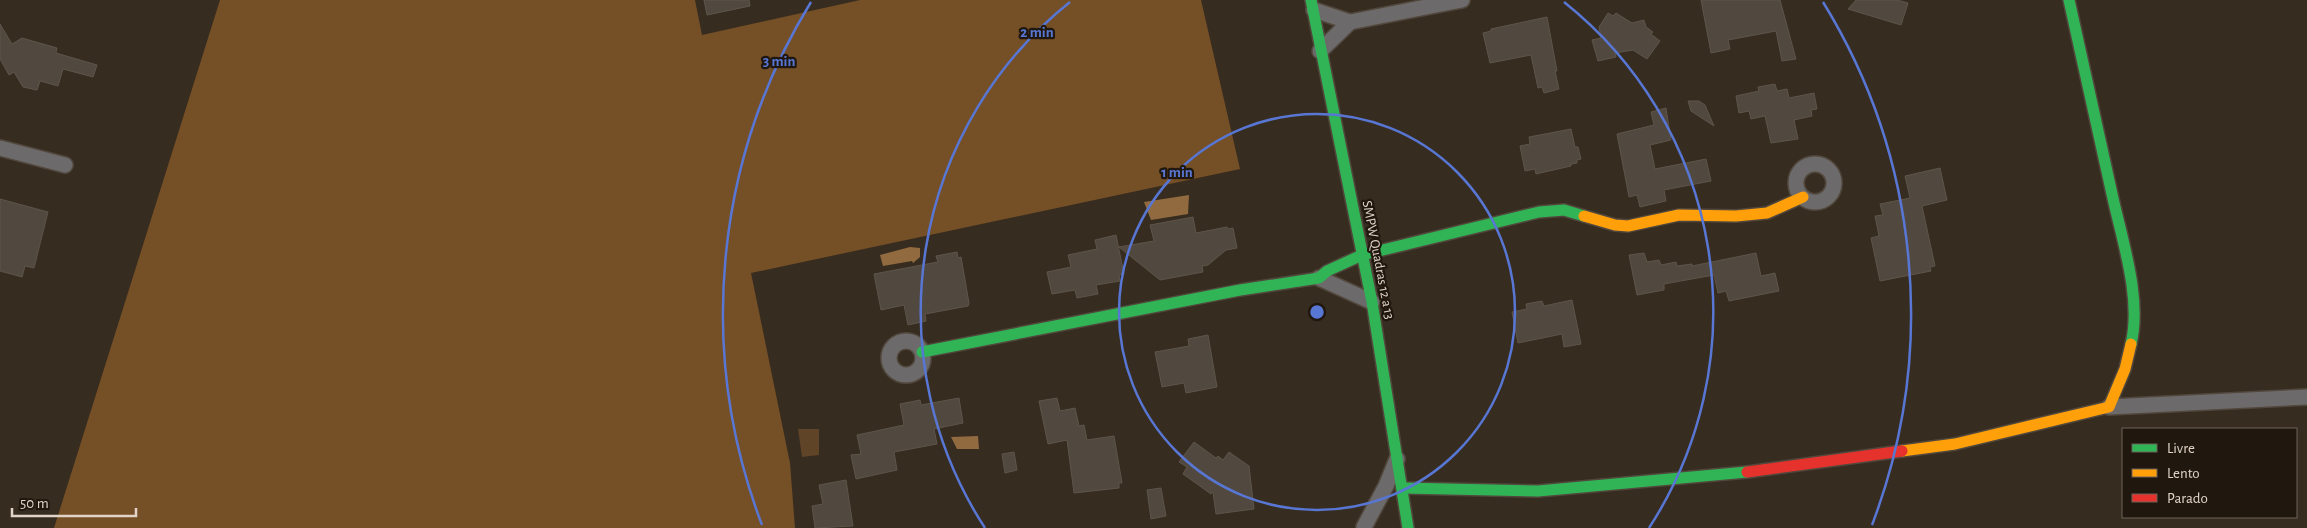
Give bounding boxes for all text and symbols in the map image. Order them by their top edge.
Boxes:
text: 2 min [1020,25,1054,40]
text: 3 min [763,54,795,69]
text: 1 min [1161,165,1193,180]
street label: SMPW Quadras 12 a 13 [1360,200,1396,321]
centre of rings [1308,303,1326,321]
legend [2122,428,2297,518]
text: Livre [2167,441,2195,456]
text: Lento [2167,466,2200,481]
scale bar [12,486,136,518]
text: Parado [2167,491,2208,506]
text: 50 m [20,496,49,511]

